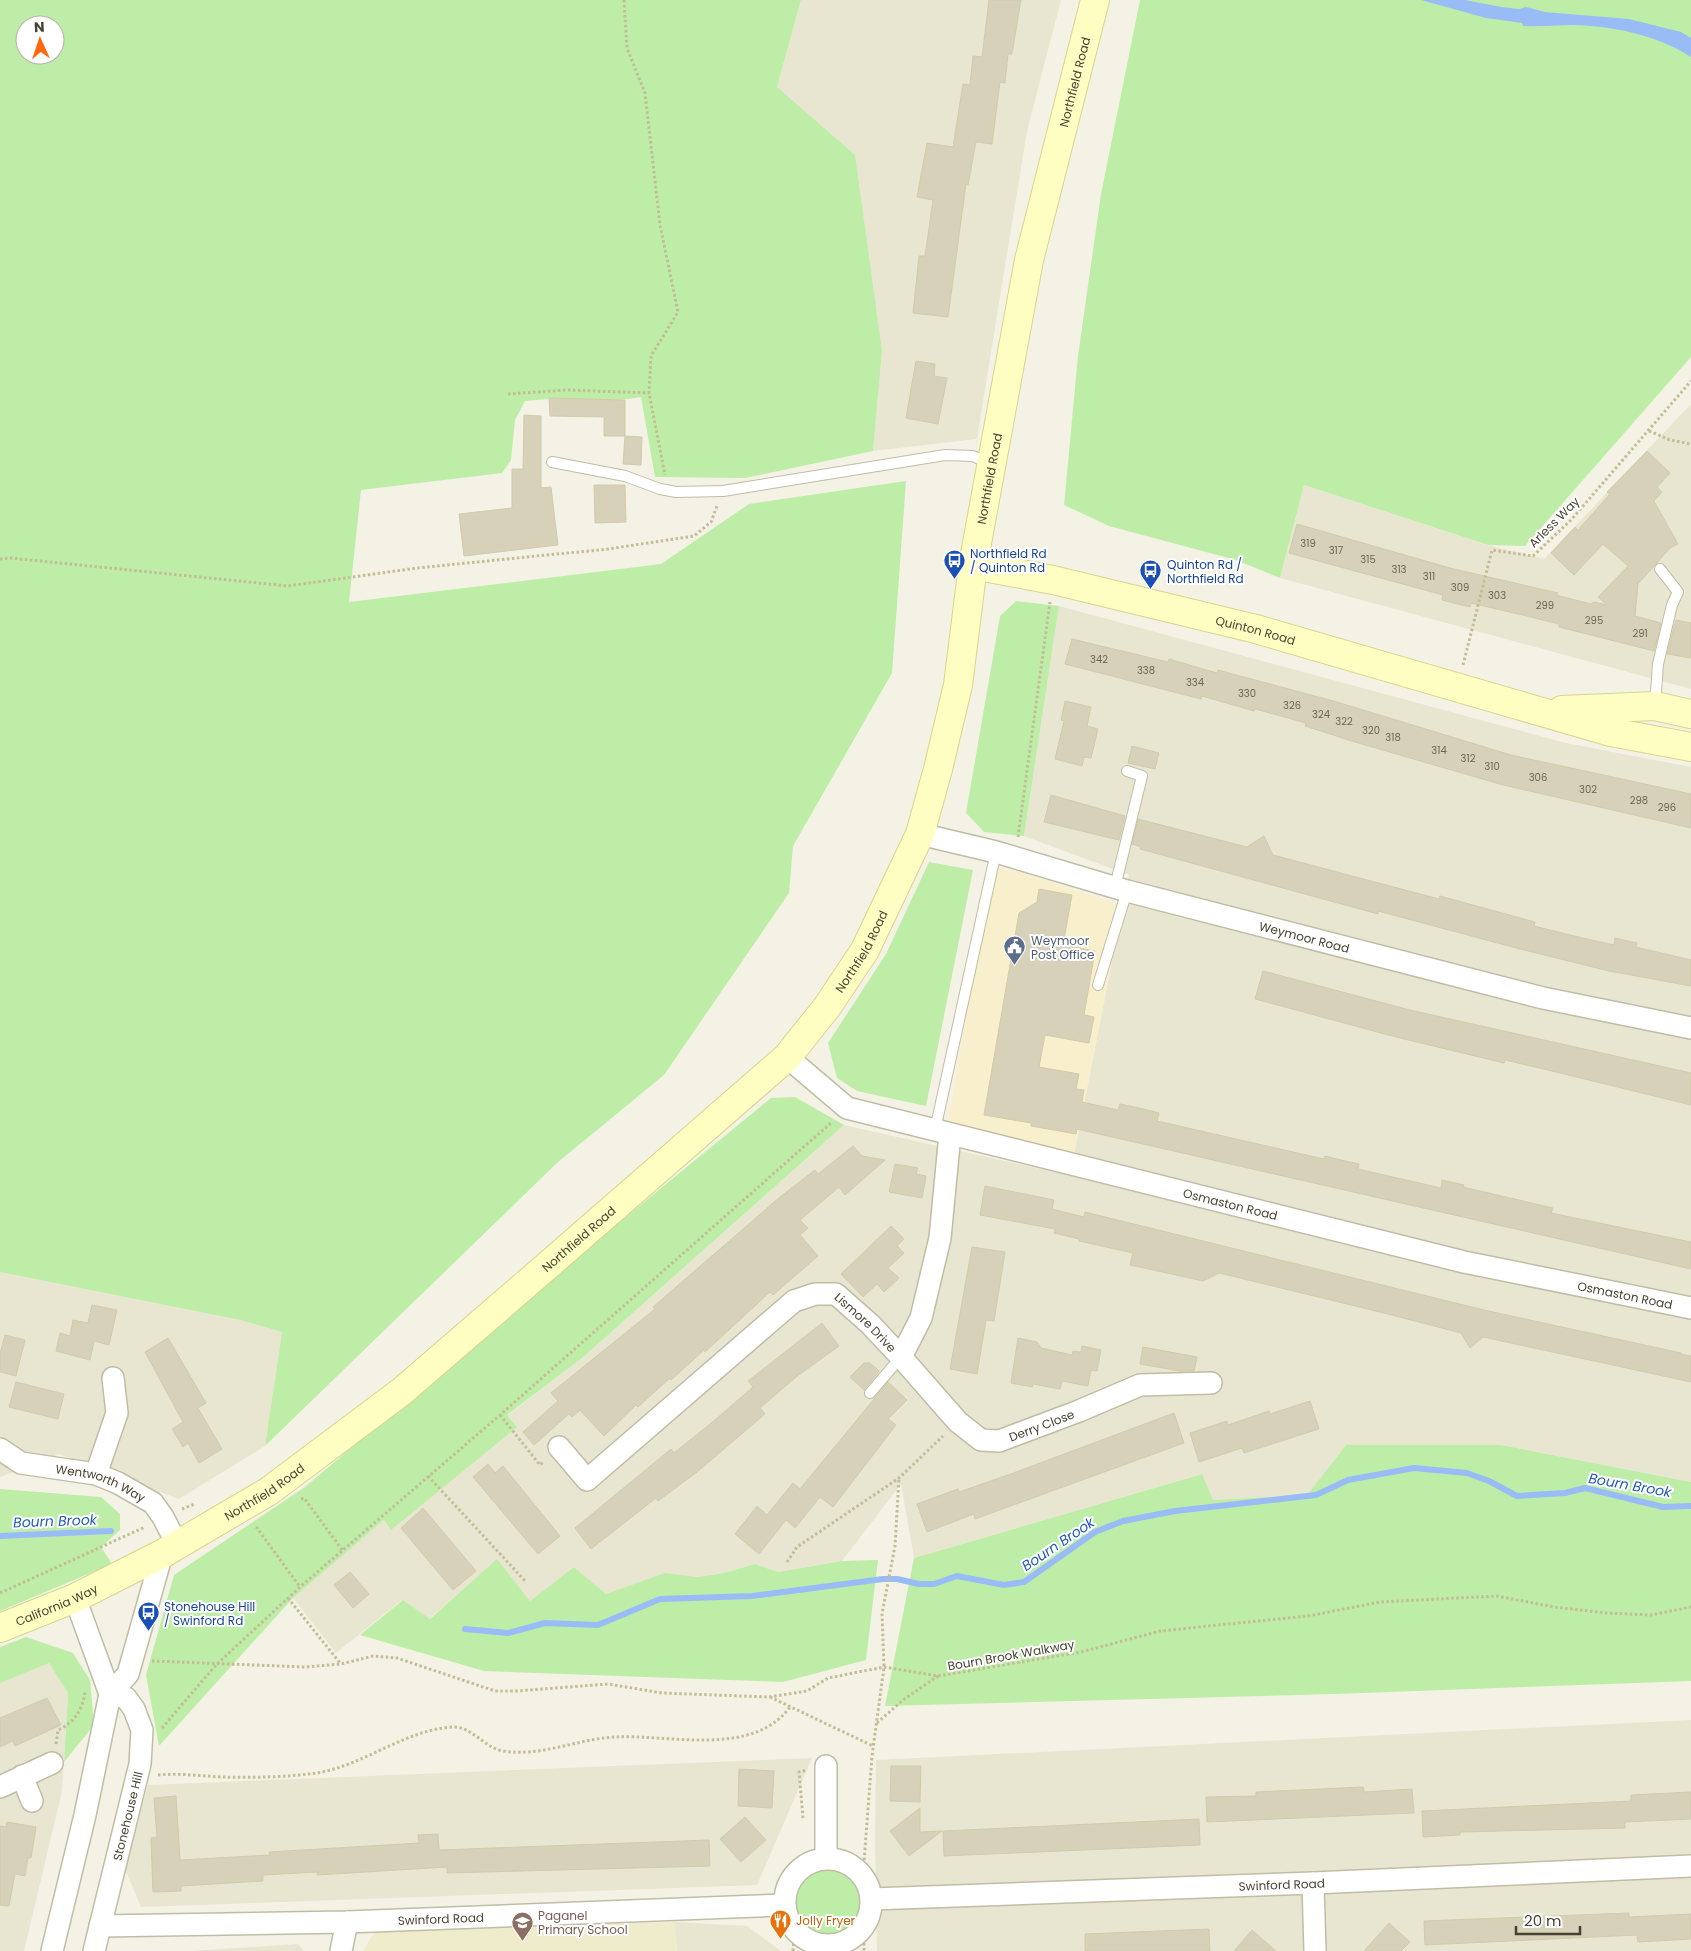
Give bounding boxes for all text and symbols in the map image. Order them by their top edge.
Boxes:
north arrow [15,15,65,65]
text: N [34,17,45,37]
street label: Northfield Road [1055,35,1094,129]
street label: Northfield Road [972,432,1006,526]
street label: Arless Way [1525,493,1583,551]
house number: 319 [1300,536,1316,551]
house number: 317 [1329,543,1344,558]
place label: Northfield Rd / Quinton Rd [970,545,1047,576]
bus stop icon: Northfield Rd / Quinton Rd [942,548,966,579]
house number: 315 [1360,552,1376,567]
place label: Quinton Rd / Northfield Rd [1167,556,1244,587]
bus stop icon: Quinton Rd / Northfield Rd [1139,559,1163,590]
house number: 313 [1392,562,1407,577]
house number: 311 [1423,569,1435,584]
house number: 309 [1451,580,1469,595]
house number: 303 [1488,588,1506,603]
house number: 299 [1536,598,1554,613]
street label: Quinton Road [1214,611,1298,649]
house number: 295 [1585,613,1603,628]
house number: 291 [1632,626,1648,641]
house number: 342 [1090,652,1108,667]
house number: 338 [1137,663,1155,678]
house number: 334 [1186,675,1204,690]
house number: 330 [1238,686,1256,701]
house number: 326 [1283,698,1301,713]
house number: 324 [1312,707,1330,722]
house number: 322 [1335,714,1353,729]
house number: 320 [1362,723,1380,738]
house number: 318 [1385,730,1401,745]
house number: 314 [1431,743,1447,758]
house number: 312 [1461,751,1476,766]
house number: 310 [1484,759,1500,774]
house number: 306 [1529,770,1547,785]
house number: 302 [1579,782,1597,797]
house number: 298 [1630,793,1648,808]
house number: 296 [1658,800,1676,815]
street label: Northfield Road [831,907,891,996]
street label: Weymoor Road [1257,917,1351,956]
place label: Weymoor Post Office [1031,932,1094,963]
public building icon: Weymoor Post Office [1003,935,1027,966]
street label: Osmaston Road [1182,1184,1279,1224]
street label: Northfield Road [538,1202,619,1275]
street label: Osmaston Road [1576,1277,1674,1313]
street label: Lismore Drive [831,1288,900,1356]
street label: Derry Close [1006,1405,1076,1445]
street label: Northfield Road [221,1459,308,1524]
street label: Wentworth Way [55,1460,149,1506]
water label: Bourn Brook [1587,1468,1674,1502]
water label: Bourn Brook [13,1510,98,1532]
water label: Bourn Brook [1018,1512,1099,1576]
street label: California Way [13,1579,101,1630]
place label: Stonehouse Hill / Swinford Rd [164,1598,255,1629]
bus stop icon: Stonehouse Hill / Swinford Rd [136,1601,160,1632]
street label: Bourn Brook Walkway [946,1635,1076,1675]
street label: Stonehouse Hill [108,1770,146,1862]
street label: Swinford Road [1238,1874,1325,1894]
scale bar [1516,1904,1580,1936]
place label: Paganel Primary School [538,1907,628,1938]
street label: Swinford Road [397,1908,484,1929]
restaurant icon: Jolly Fryer [768,1908,792,1939]
school or university icon: Paganel Primary School [510,1910,534,1941]
text: 20 m [1524,1910,1562,1931]
place label: Jolly Fryer [796,1912,856,1929]

